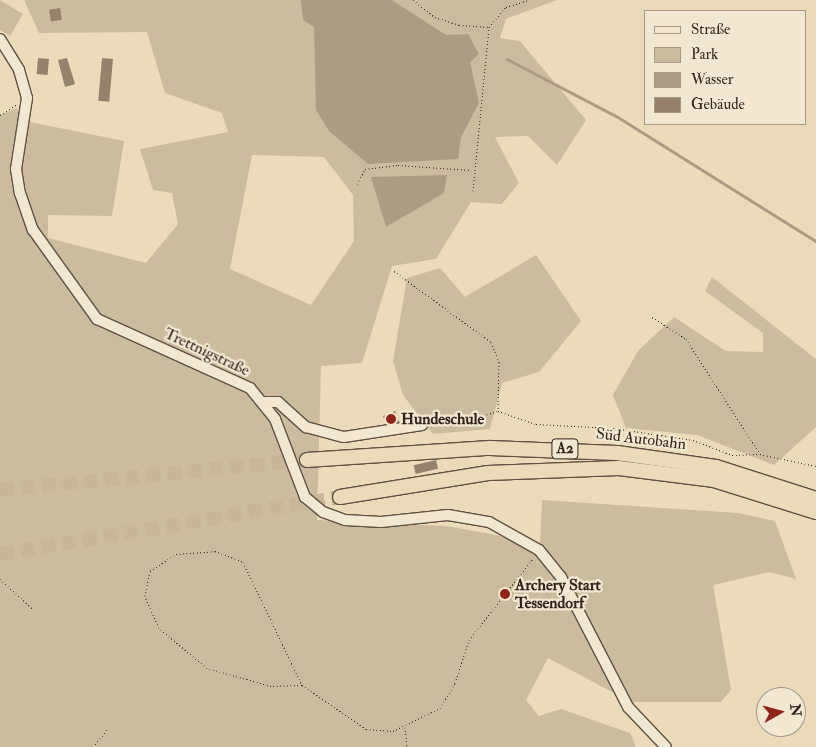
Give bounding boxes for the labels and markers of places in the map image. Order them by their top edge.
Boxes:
place label: Hundeschule [401,409,484,429]
marker: Hundeschule [385,413,397,425]
place label: Archery Start Tessendorf [515,575,601,613]
marker: Archery Start Tessendorf [499,588,511,600]

